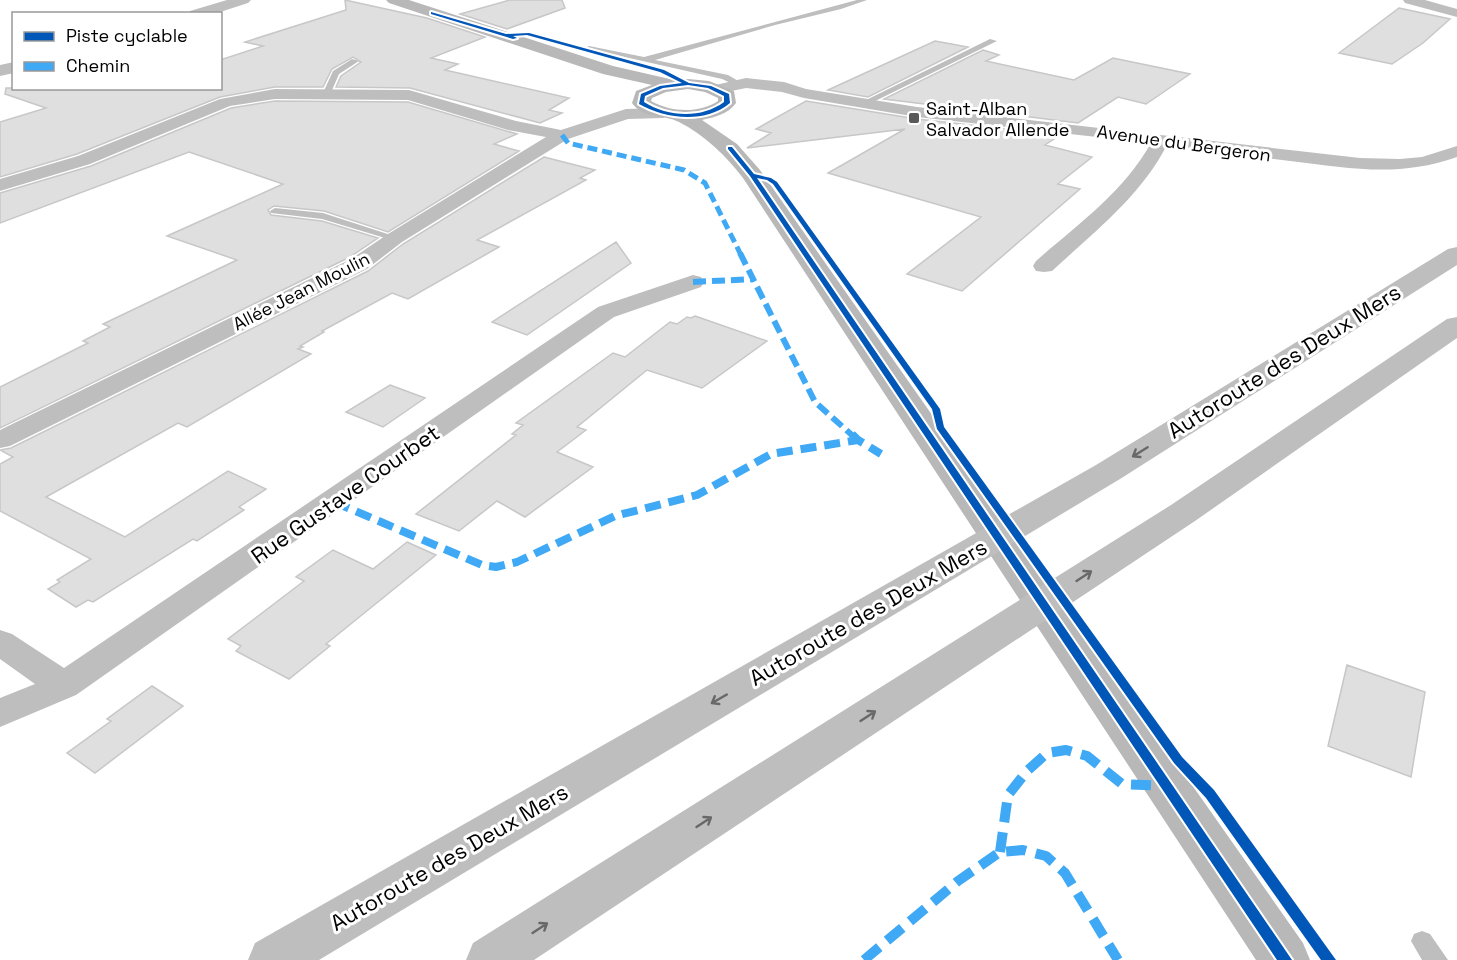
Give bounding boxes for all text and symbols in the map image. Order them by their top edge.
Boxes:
legend [12,12,222,90]
text: Piste cyclable [66,24,188,47]
text: Chemin [66,54,130,77]
place label: Saint-Alban Salvador Allende [926,97,1069,141]
marker: Saint-Alban Salvador Allende [907,111,921,125]
street label: Avenue du Bergeron [1096,119,1272,167]
street label: Allée Jean Moulin [229,247,373,335]
street label: Autoroute des Deux Mers [1162,278,1406,444]
street label: Rue Gustave Courbet [245,418,445,570]
one-way arrow [1132,446,1149,458]
street label: Autoroute des Deux Mers [744,532,992,692]
one-way arrow [1076,570,1092,582]
one-way arrow [711,694,728,706]
one-way arrow [859,710,876,722]
street label: Autoroute des Deux Mers [325,777,573,937]
one-way arrow [695,816,712,828]
one-way arrow [532,922,549,935]

